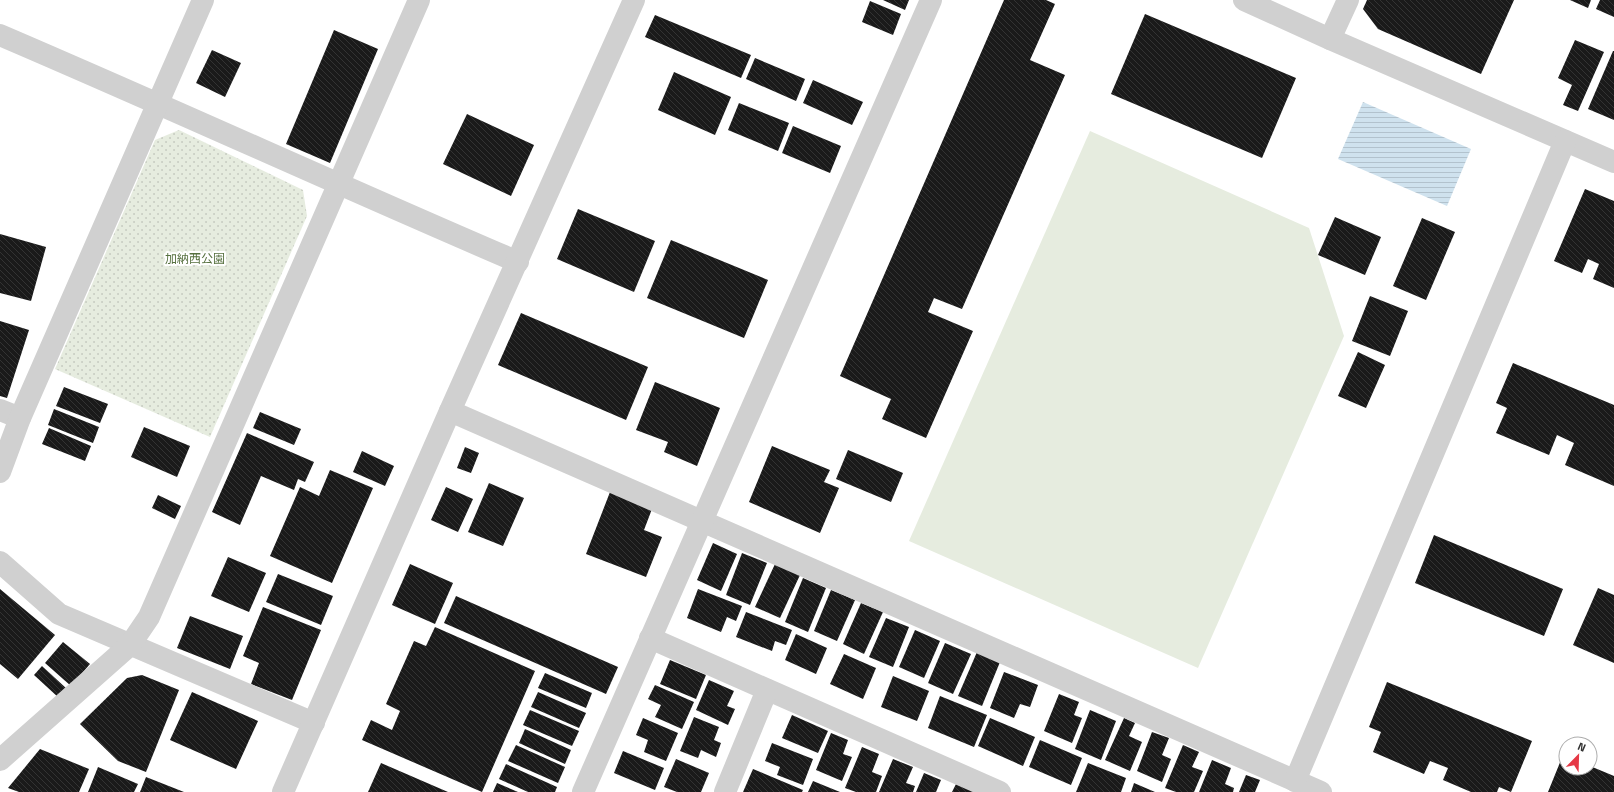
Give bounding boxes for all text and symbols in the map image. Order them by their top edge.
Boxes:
park label: 加納西公園 [165,249,225,268]
north arrow [1558,736,1598,776]
text: N [1575,738,1589,756]

